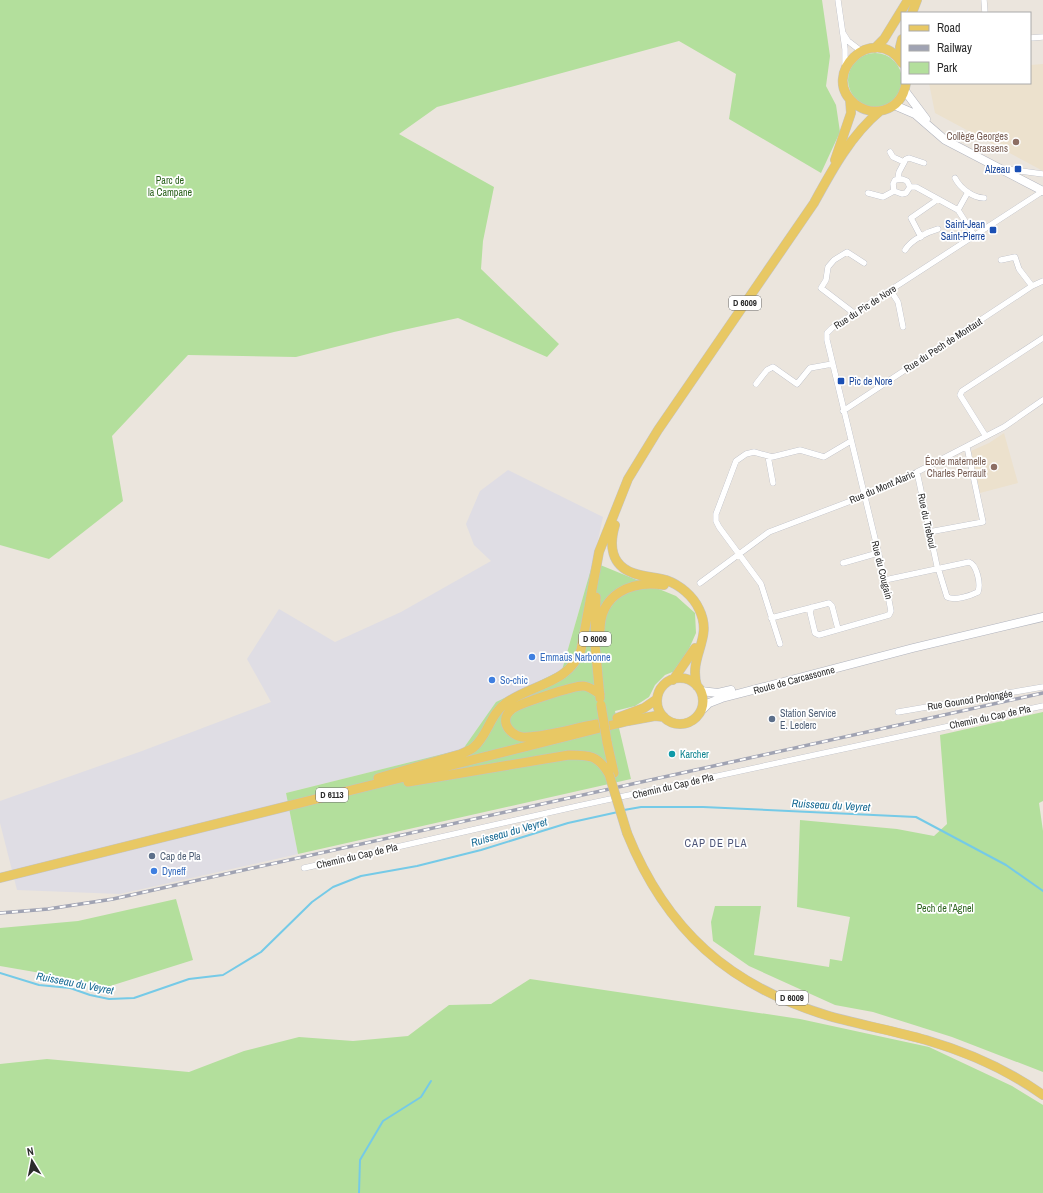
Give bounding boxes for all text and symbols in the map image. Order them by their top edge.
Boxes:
legend [901,12,1031,84]
text: Road [937,20,961,36]
text: Railway [937,40,972,56]
text: Park [937,60,957,76]
place label: Collège Georges Brassens [946,130,1008,155]
marker: Collège Georges Brassens [1011,137,1021,147]
place label: Alzeau [984,163,1010,176]
marker: Alzeau [1013,164,1023,174]
park label: Parc de la Campane [148,174,193,199]
place label: Saint-Jean Saint-Pierre [941,218,985,243]
marker: Saint-Jean Saint-Pierre [988,225,998,235]
street label: Rue du Pic de Nore [831,282,899,332]
road number: D 6009 [729,296,761,310]
street label: Rue du Pech de Montaut [901,314,985,375]
place label: Pic de Nore [849,375,893,388]
marker: Pic de Nore [836,376,846,386]
place label: École maternelle Charles Perrault [925,455,987,480]
marker: École maternelle Charles Perrault [989,462,999,472]
street label: Rue du Mont Alaric [847,467,917,507]
street label: Rue du Treboul [915,492,939,550]
street label: Rue du Cougain [868,539,896,601]
road number: D 6009 [579,632,611,646]
place label: Emmaüs Narbonne [540,651,611,664]
marker: Emmaüs Narbonne [527,652,537,662]
street label: Route de Carcassonne [752,663,837,697]
place label: So-chic [500,674,528,687]
marker: So-chic [487,675,497,685]
street label: Rue Gounod Prolongée [926,687,1014,713]
street label: Chemin du Cap de Pla [948,702,1032,732]
place label: Station Service E. Leclerc [780,707,837,732]
marker: Station Service E. Leclerc [767,714,777,724]
place label: Karcher [680,748,709,761]
marker: Karcher [667,749,677,759]
street label: Chemin du Cap de Pla [631,770,715,802]
road number: D 6113 [316,788,348,802]
water label: Ruisseau du Veyret [791,796,871,814]
water label: Ruisseau du Veyret [469,814,549,850]
district label: CAP DE PLA [685,836,748,850]
street label: Chemin du Cap de Pla [315,840,399,872]
place label: Cap de Pla [160,850,201,863]
marker: Cap de Pla [147,851,157,861]
place label: Dyneff [162,865,186,878]
marker: Dyneff [149,866,159,876]
park label: Pech de l'Agnel [917,902,974,915]
water label: Ruisseau du Veyret [35,969,115,997]
road number: D 6009 [776,991,808,1005]
north arrow [12,1141,52,1181]
text: N [26,1144,35,1159]

